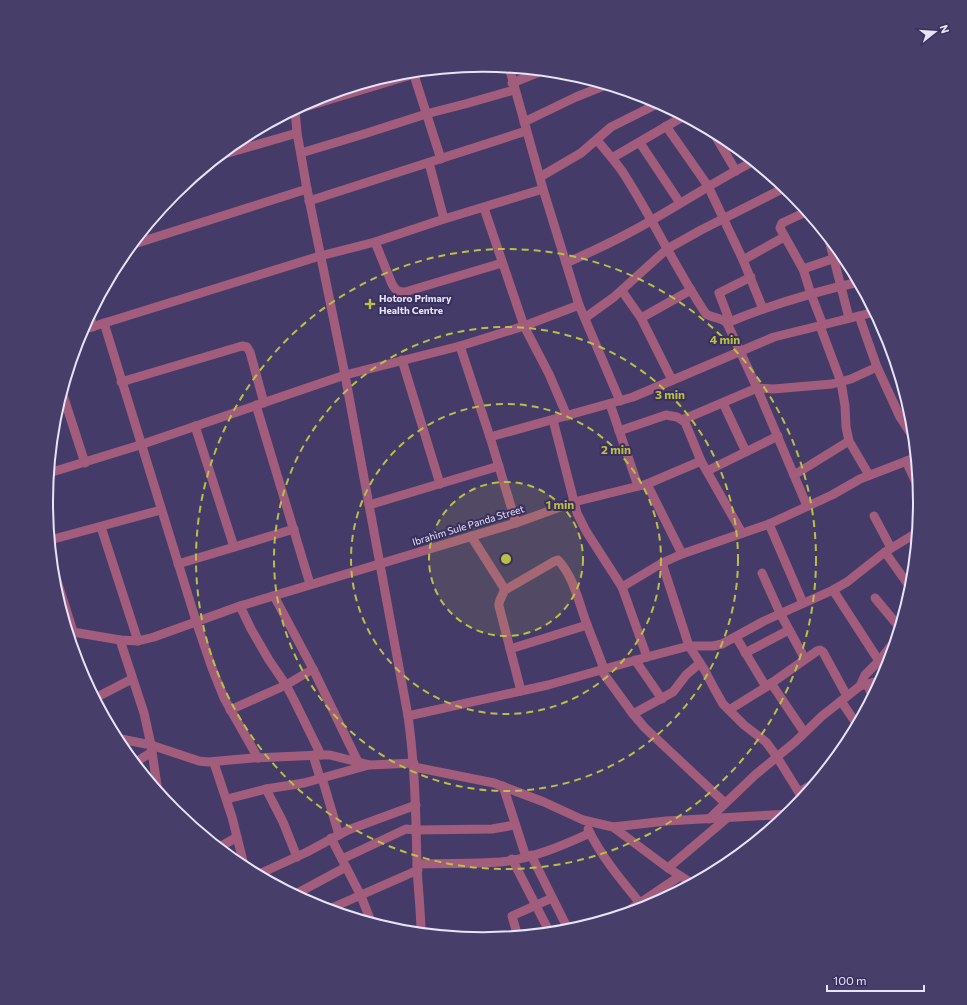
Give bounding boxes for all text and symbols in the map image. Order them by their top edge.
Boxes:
north arrow [915,12,955,52]
text: N [938,23,952,35]
place label: Hotoro Primary Health Centre [379,292,452,316]
marker: Hotoro Primary Health Centre [364,298,376,310]
text: 4 min [710,332,740,346]
text: 3 min [655,387,685,401]
text: 2 min [601,442,631,456]
text: 1 min [546,497,574,511]
street label: Ibrahim Sule Panda Street [411,502,525,548]
centre of rings [499,552,513,566]
scale bar [827,967,924,993]
text: 100 m [833,973,867,987]

